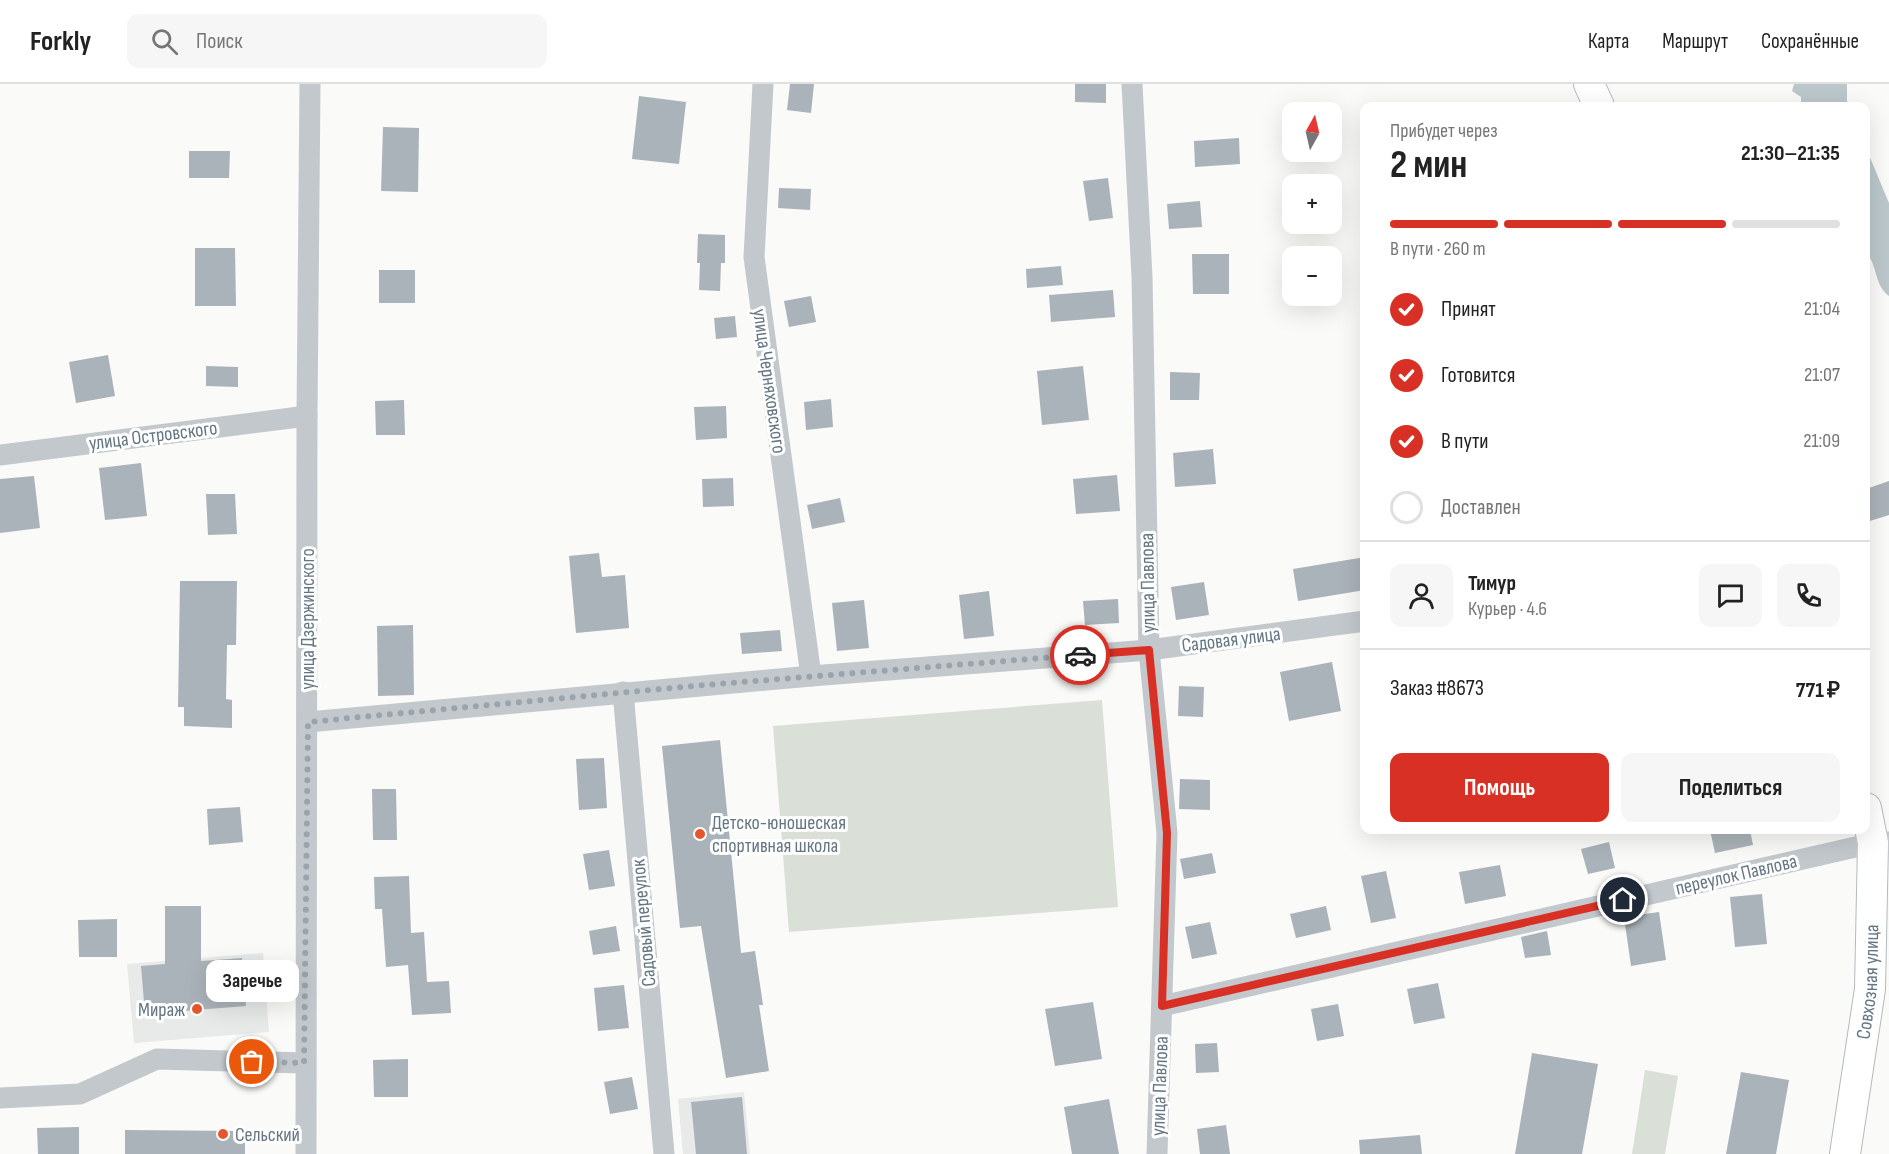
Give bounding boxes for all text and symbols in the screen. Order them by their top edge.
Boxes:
search box [127,14,547,68]
text: Forkly [30,25,91,58]
icon: search [148,25,181,58]
text: Поиск [196,28,243,55]
text: Карта [1588,29,1629,54]
text: Маршрут [1662,29,1728,54]
text: Сохранённые [1761,29,1859,54]
north arrow [1282,102,1342,162]
map controls [1282,102,1342,306]
text: Прибудет через [1390,119,1498,143]
text: 21:30–21:35 [1741,140,1840,167]
text: 2 мин [1390,142,1467,189]
button: + [1282,174,1342,234]
text: В пути · 260 m [1390,237,1486,261]
button: − [1282,246,1342,306]
icon: check [1390,293,1423,326]
text: Принят [1441,296,1496,323]
text: 21:04 [1804,297,1840,321]
street label: улица Черняховского [747,307,791,455]
icon: check [1390,359,1423,392]
text: Готовится [1441,362,1515,389]
text: 21:07 [1804,363,1840,387]
street label: улица Островского [87,416,219,456]
icon: check [1390,425,1423,458]
text: В пути [1441,428,1489,455]
text: 21:09 [1803,429,1840,453]
text: Доставлен [1441,494,1521,521]
street label: улица Павлова [1135,533,1161,633]
street label: улица Дзержинского [296,548,320,690]
button: person [1390,564,1453,627]
button: chat [1699,564,1762,627]
button: phone [1777,564,1840,627]
text: Тимур [1468,570,1516,597]
text: Курьер · 4.6 [1468,597,1547,621]
street label: Садовая улица [1180,622,1282,658]
courier [1050,625,1110,685]
icon: car [1064,639,1097,672]
text: Заказ #8673 [1390,675,1484,702]
text: 771 ₽ [1796,677,1840,704]
button: Помощь [1390,753,1609,822]
button: Поделиться [1621,753,1840,822]
place label: Детско-юношеская спортивная школа [712,811,846,858]
marker: Детско-юношеская спортивная школа [693,827,707,841]
street label: переулок Павлова [1673,849,1799,901]
street label: Садовый переулок [626,858,662,988]
pin [1597,874,1648,925]
icon: home [1606,883,1639,916]
street label: Совхозная улица [1852,924,1884,1041]
callout: Заречье [206,960,298,1002]
text: Заречье [223,969,282,993]
place label: Мираж [138,998,185,1022]
marker: Мираж [190,1002,204,1016]
pin [226,1036,277,1087]
street label: улица Павлова [1146,1036,1174,1136]
icon: bag [235,1045,268,1078]
place label: Сельский [235,1123,300,1147]
marker: Сельский [216,1127,230,1141]

